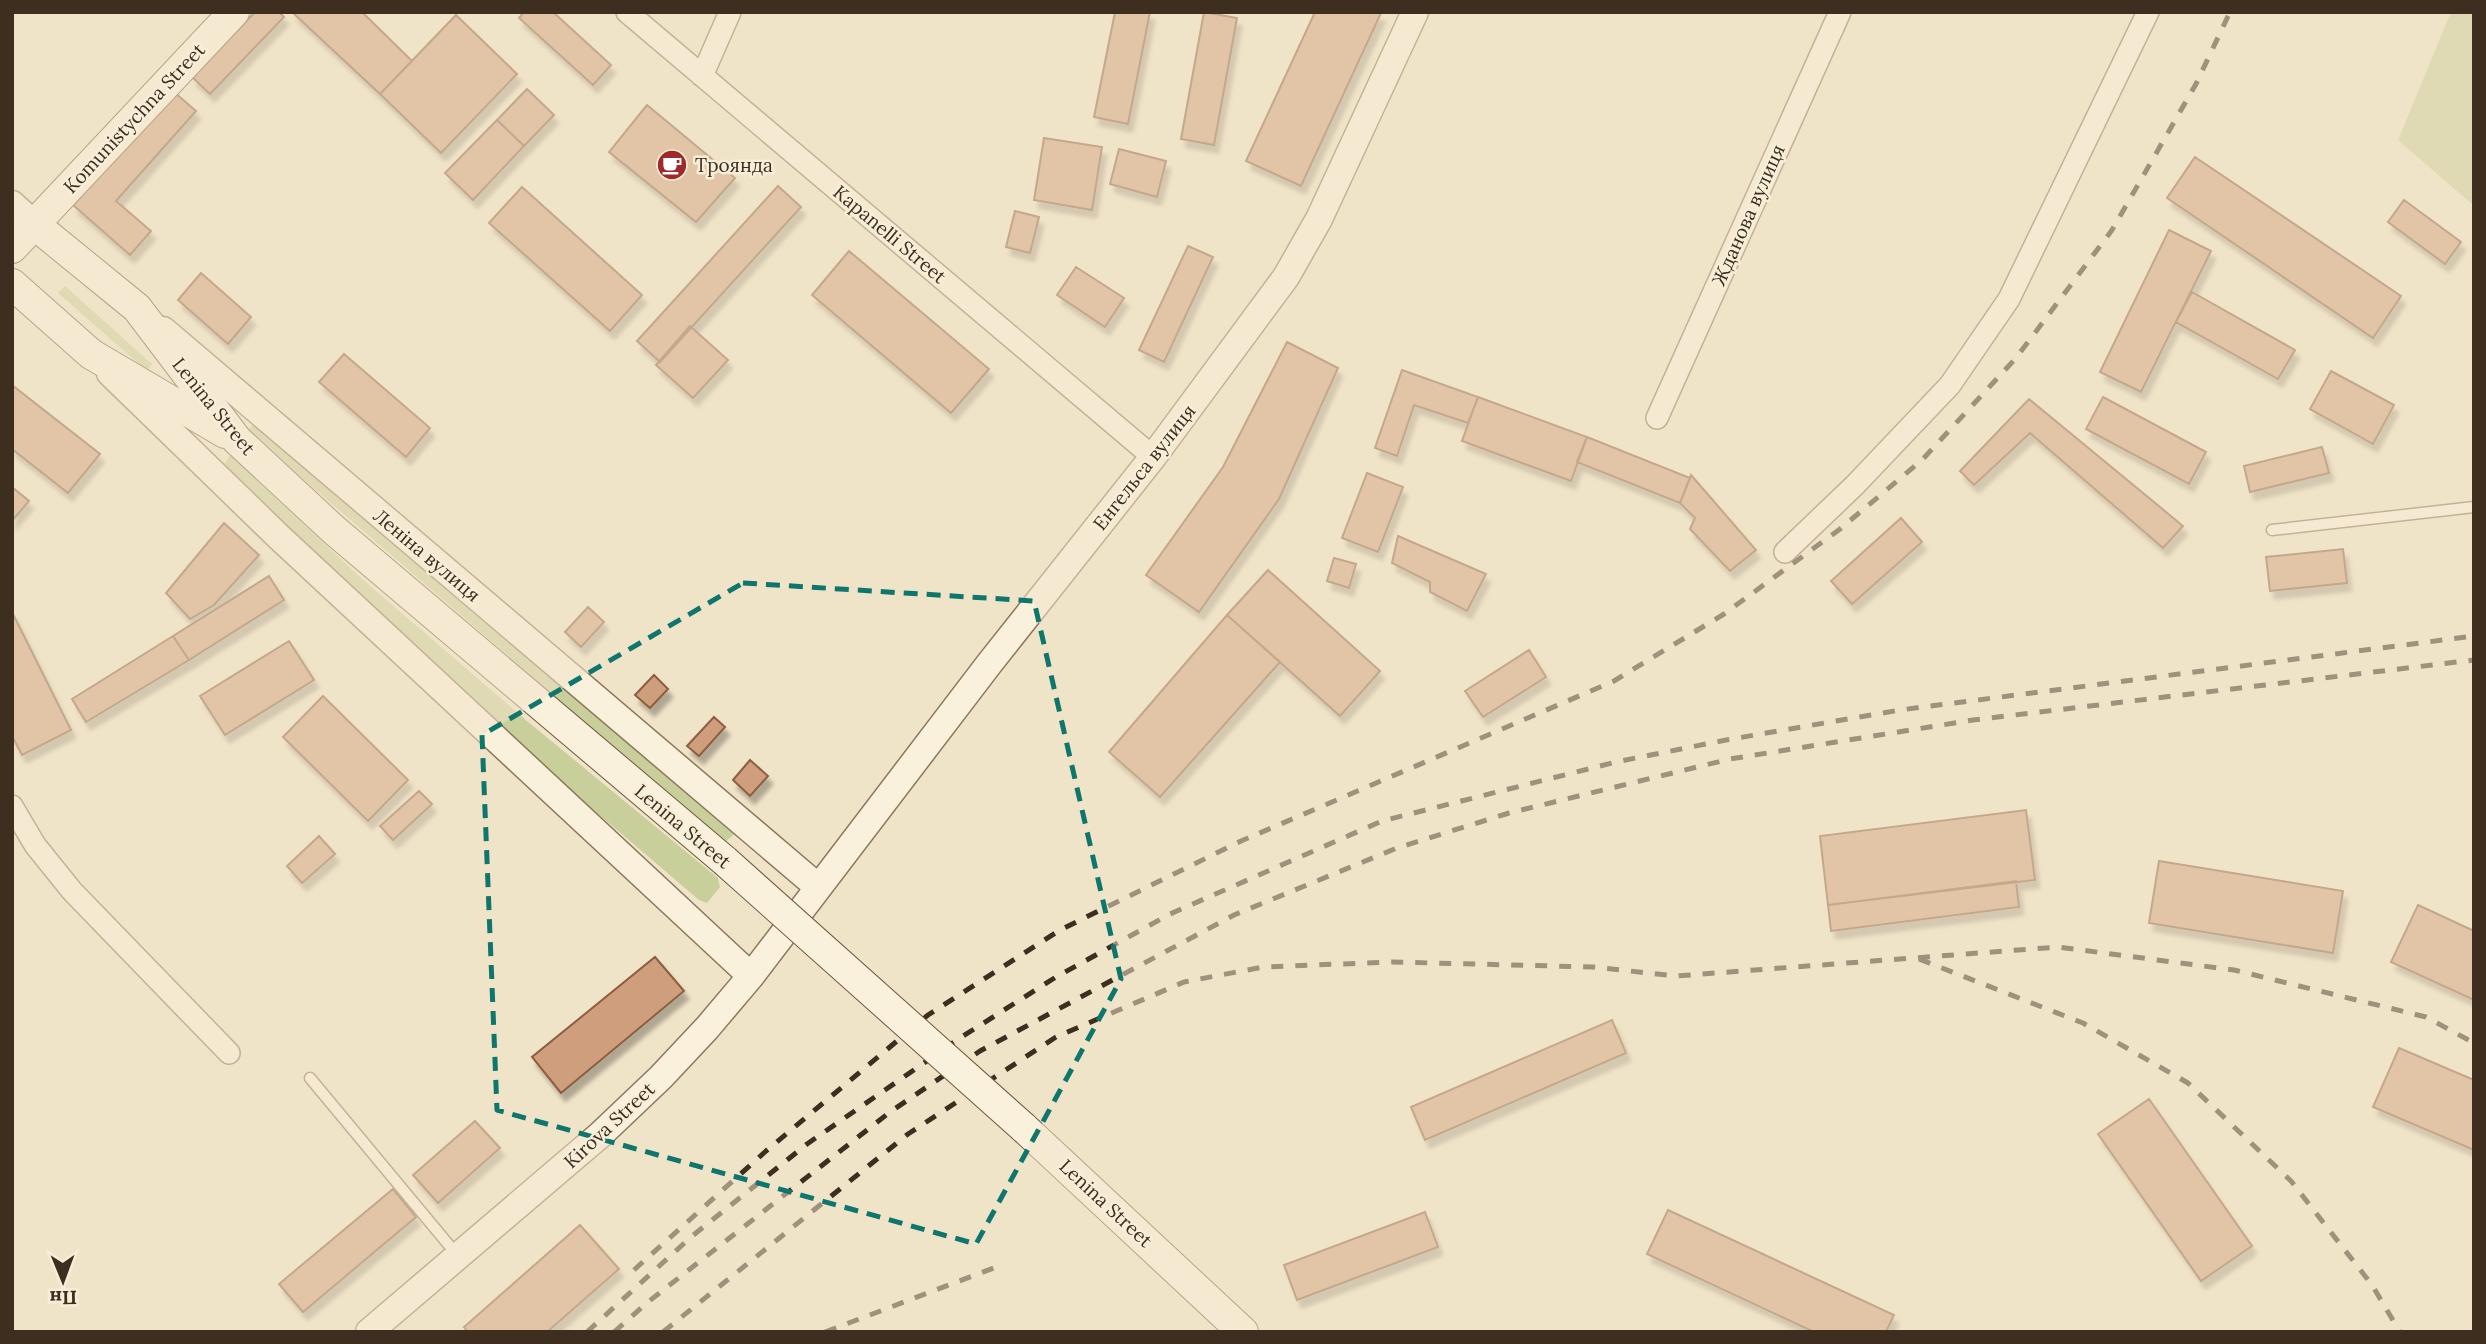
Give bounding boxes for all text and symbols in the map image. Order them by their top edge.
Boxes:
street label: Komunistychna Street [58,37,210,198]
street label: Жданова вулиця [1706,141,1790,289]
cafe icon: Троянда [655,148,689,182]
place label: Троянда [695,153,773,177]
street label: Kapanelli Street [829,180,952,289]
street label: Lenina Street [167,352,261,460]
street label: Енгельса вулиця [1087,399,1201,535]
street label: Леніна вулиця [369,503,485,607]
street label: Lenina Street [630,779,737,874]
street label: Kirova Street [559,1076,660,1173]
street label: Lenina Street [1055,1154,1158,1253]
north arrow [28,1246,98,1316]
text: Пн [49,1286,77,1310]

